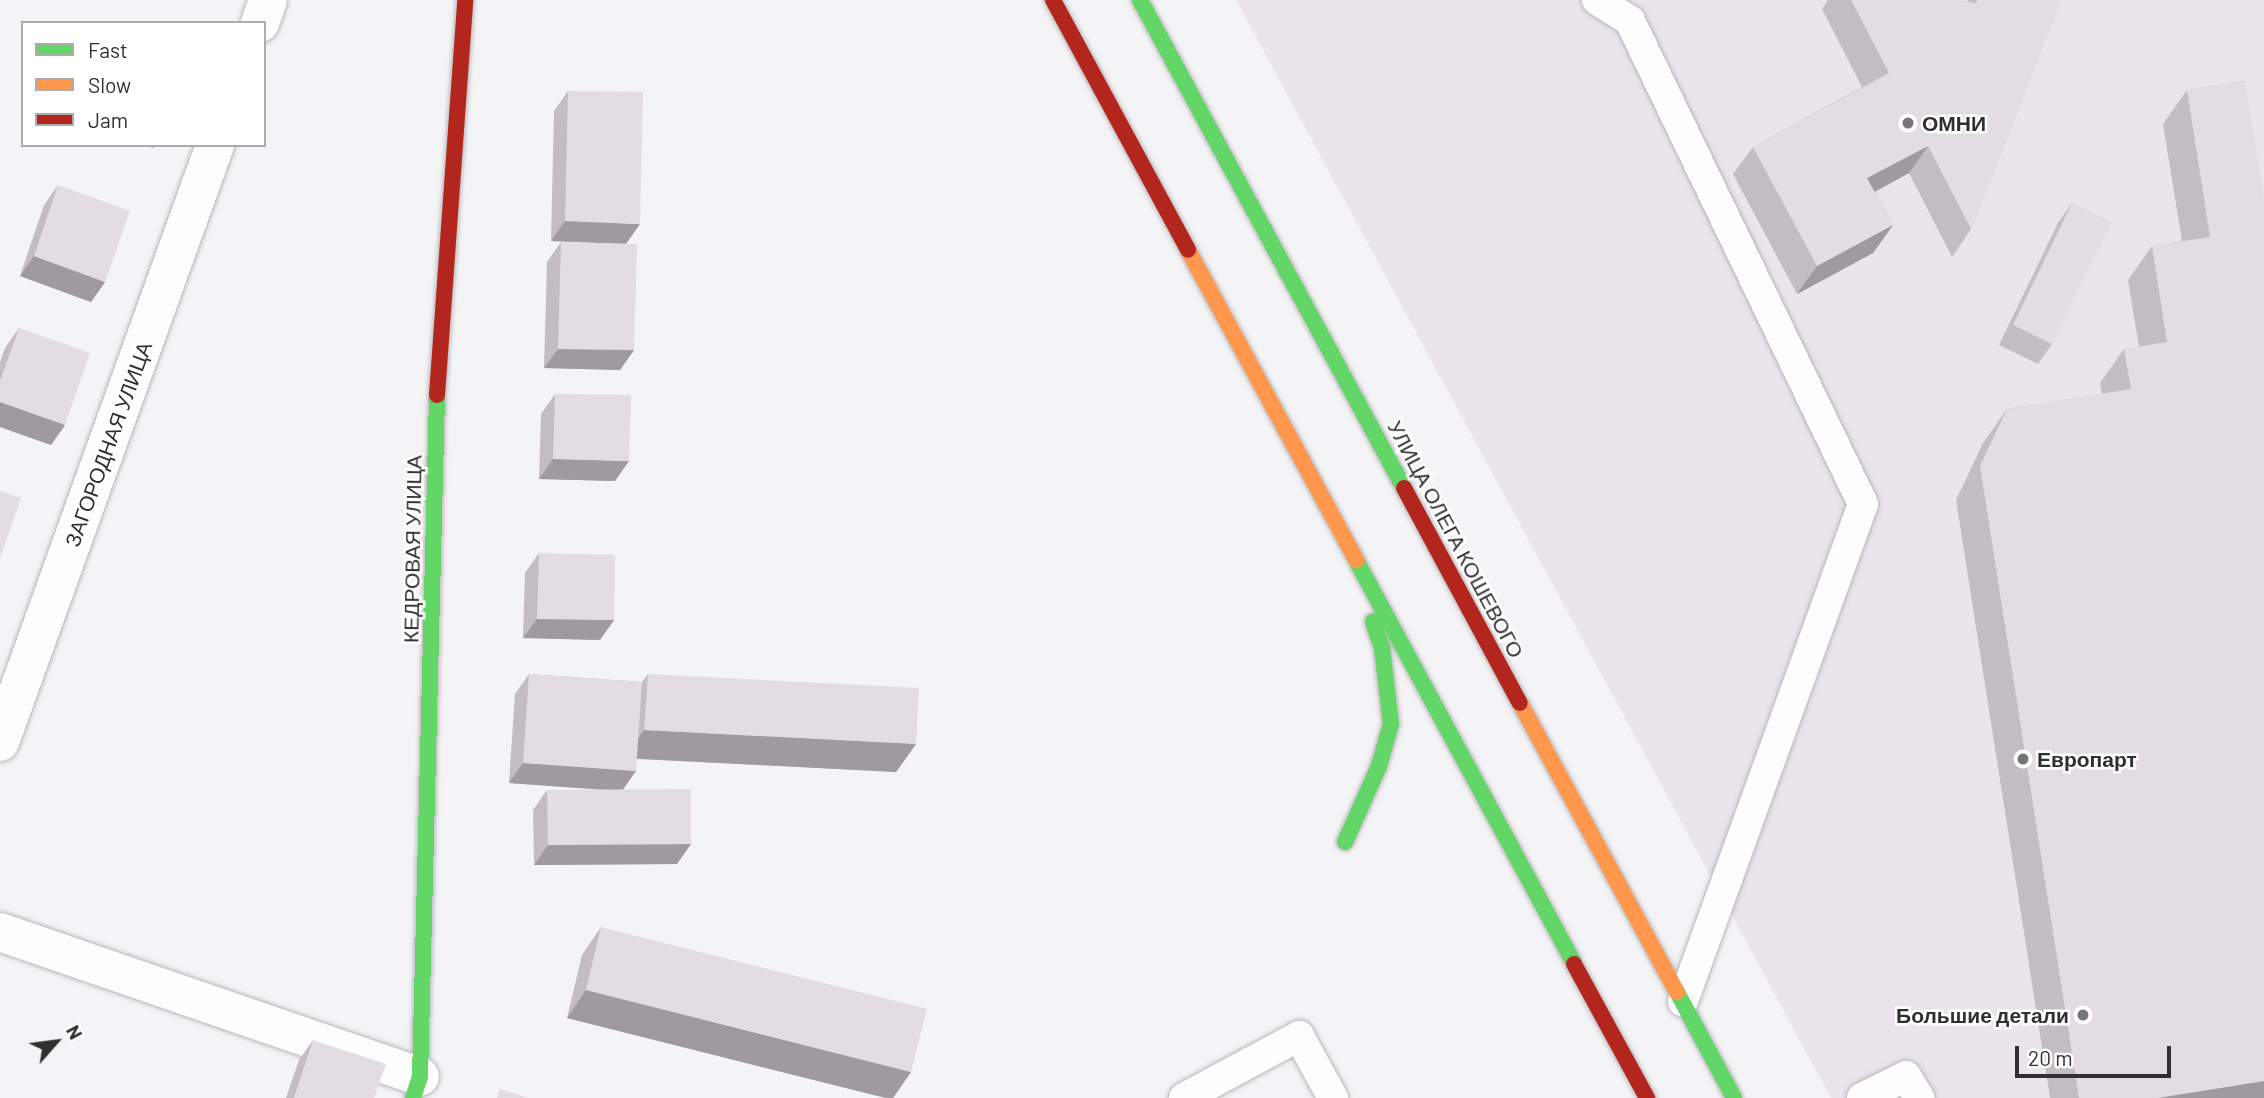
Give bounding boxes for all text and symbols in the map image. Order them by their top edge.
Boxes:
legend [21,21,266,147]
text: Fast [88,37,128,62]
text: Slow [88,72,131,97]
text: Jam [88,107,128,132]
place label: ОМНИ [1922,110,1986,136]
marker: ОМНИ [1900,115,1916,131]
street label: ЗАГОРОДНАЯ УЛИЦА [59,338,157,550]
street label: УЛИЦА ОЛЕГА КОШЕВОГО [1383,416,1529,662]
street label: КЕДРОВАЯ УЛИЦА [398,455,426,643]
place label: Европарт [2037,746,2137,772]
marker: Европарт [2015,751,2031,767]
place label: Большие детали [1896,1002,2069,1028]
north arrow [21,1007,91,1077]
marker: Большие детали [2075,1007,2091,1023]
text: N [62,1021,88,1043]
scale bar [2019,1032,2175,1076]
text: 20 m [2028,1045,2073,1070]

